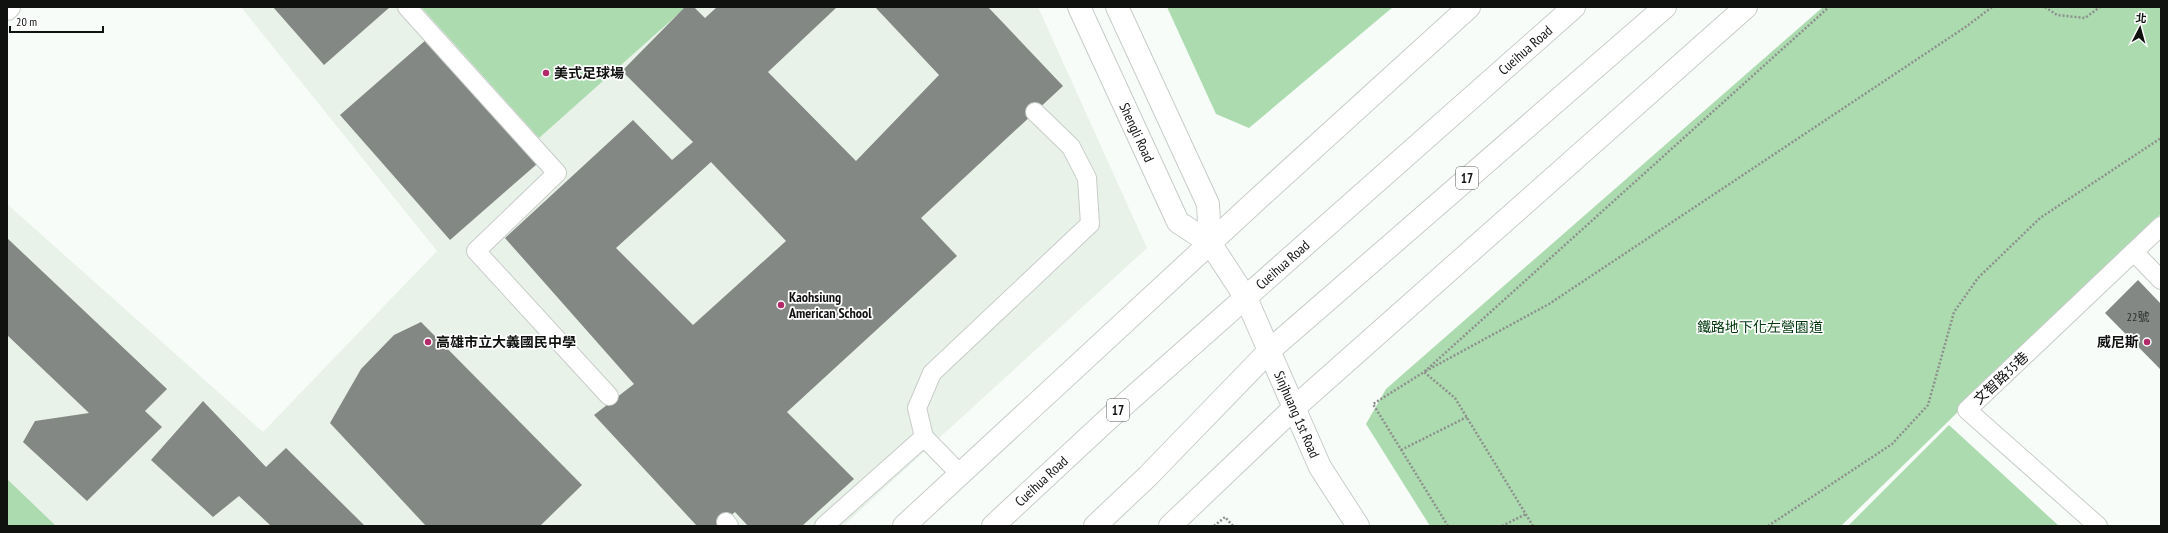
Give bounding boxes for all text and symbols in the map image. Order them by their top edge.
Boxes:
scale bar [10,8,103,34]
north arrow [2120,8,2160,48]
text: 北 [2135,11,2147,26]
text: 20 m [16,14,37,29]
street label: Cueihua Road [1495,22,1556,79]
place label: 美式足球場 [554,64,624,82]
marker: 美式足球場 [541,68,551,78]
street label: Shengli Road [1115,100,1158,165]
road number: 17 [1456,167,1478,189]
street label: Cueihua Road [1252,236,1313,293]
place label: Kaohsiung American School [788,288,872,322]
marker: Kaohsiung American School [776,300,786,310]
house number: 22號 [2127,309,2149,324]
park label: 鐵路地下化左營園道 [1697,318,1823,336]
place label: 高雄市立大義國民中學 [436,333,576,351]
place label: 威尼斯 [2097,333,2139,351]
marker: 高雄市立大義國民中學 [423,337,433,347]
marker: 威尼斯 [2142,337,2152,347]
street label: 文智路35巷 [1970,348,2032,408]
street label: Sinjhuang 1st Road [1270,368,1324,461]
road number: 17 [1107,399,1129,421]
street label: Cueihua Road [1011,452,1072,510]

